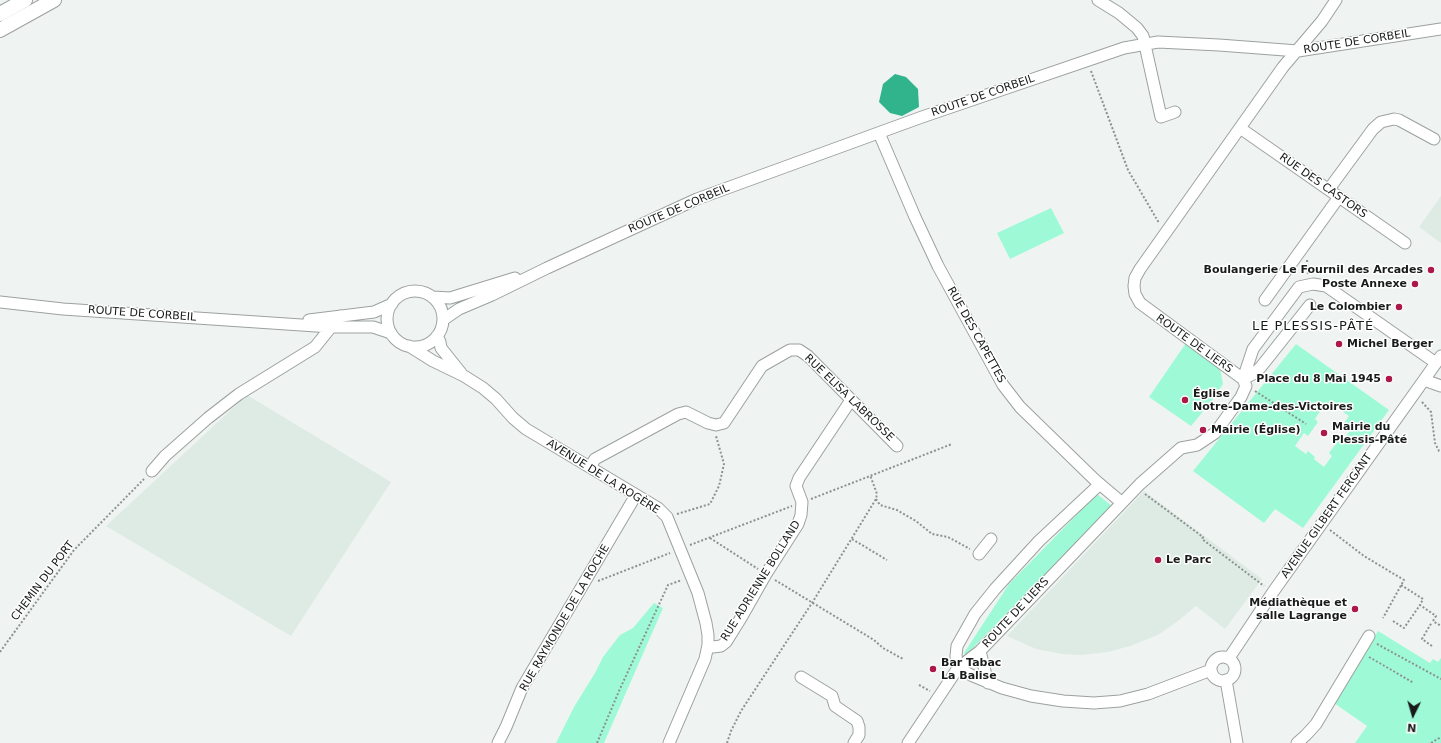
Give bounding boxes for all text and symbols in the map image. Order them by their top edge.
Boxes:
street label: ROUTE DE CORBEIL [1302,27,1412,57]
street label: ROUTE DE CORBEIL [930,72,1036,120]
street label: RUE DES CASTORS [1277,151,1369,221]
street label: ROUTE DE CORBEIL [627,182,731,236]
place label: Boulangerie Le Fournil des Arcades [1204,263,1423,277]
marker: Boulangerie Le Fournil des Arcades [1426,265,1436,275]
place label: Poste Annexe [1322,277,1407,291]
marker: Poste Annexe [1410,279,1420,289]
street label: RUE DES CAPETTES [944,285,1008,385]
place label: Le Colombier [1310,300,1391,314]
marker: Le Colombier [1394,302,1404,312]
street label: ROUTE DE CORBEIL [88,304,196,324]
street label: ROUTE DE LIERS [1153,312,1235,376]
district label: LE PLESSIS-PÂTÉ [1252,319,1374,335]
place label: Michel Berger [1347,337,1433,351]
marker: Michel Berger [1334,339,1344,349]
street label: RUE ELISA LABROSSE [801,352,897,444]
place label: Place du 8 Mai 1945 [1256,372,1381,386]
marker: Place du 8 Mai 1945 [1384,374,1394,384]
place label: Église Notre-Dame-des-Victoires [1193,387,1353,413]
marker: Église Notre-Dame-des-Victoires [1180,395,1190,405]
place label: Mairie du Plessis-Pâté [1332,420,1407,446]
place label: Mairie (Église) [1211,423,1301,437]
marker: Mairie (Église) [1198,425,1208,435]
marker: Mairie du Plessis-Pâté [1319,428,1329,438]
street label: AVENUE DE LA ROGÈRE [544,437,662,517]
street label: AVENUE GILBERT FERGANT [1279,451,1375,581]
street label: RUE ADRIENNE BOLLAND [718,518,804,644]
street label: CHEMIN DU PORT [9,539,77,623]
street label: RUE RAYMONDE DE LA ROCHE [517,542,613,694]
place label: Le Parc [1166,553,1211,567]
marker: Le Parc [1153,555,1163,565]
street label: ROUTE DE LIERS [980,575,1052,651]
place label: Médiathèque et salle Lagrange [1249,596,1347,622]
marker: Médiathèque et salle Lagrange [1350,604,1360,614]
place label: Bar Tabac La Balise [941,656,1001,682]
marker: Bar Tabac La Balise [928,664,938,674]
north arrow [1393,695,1433,735]
text: N [1407,721,1417,734]

